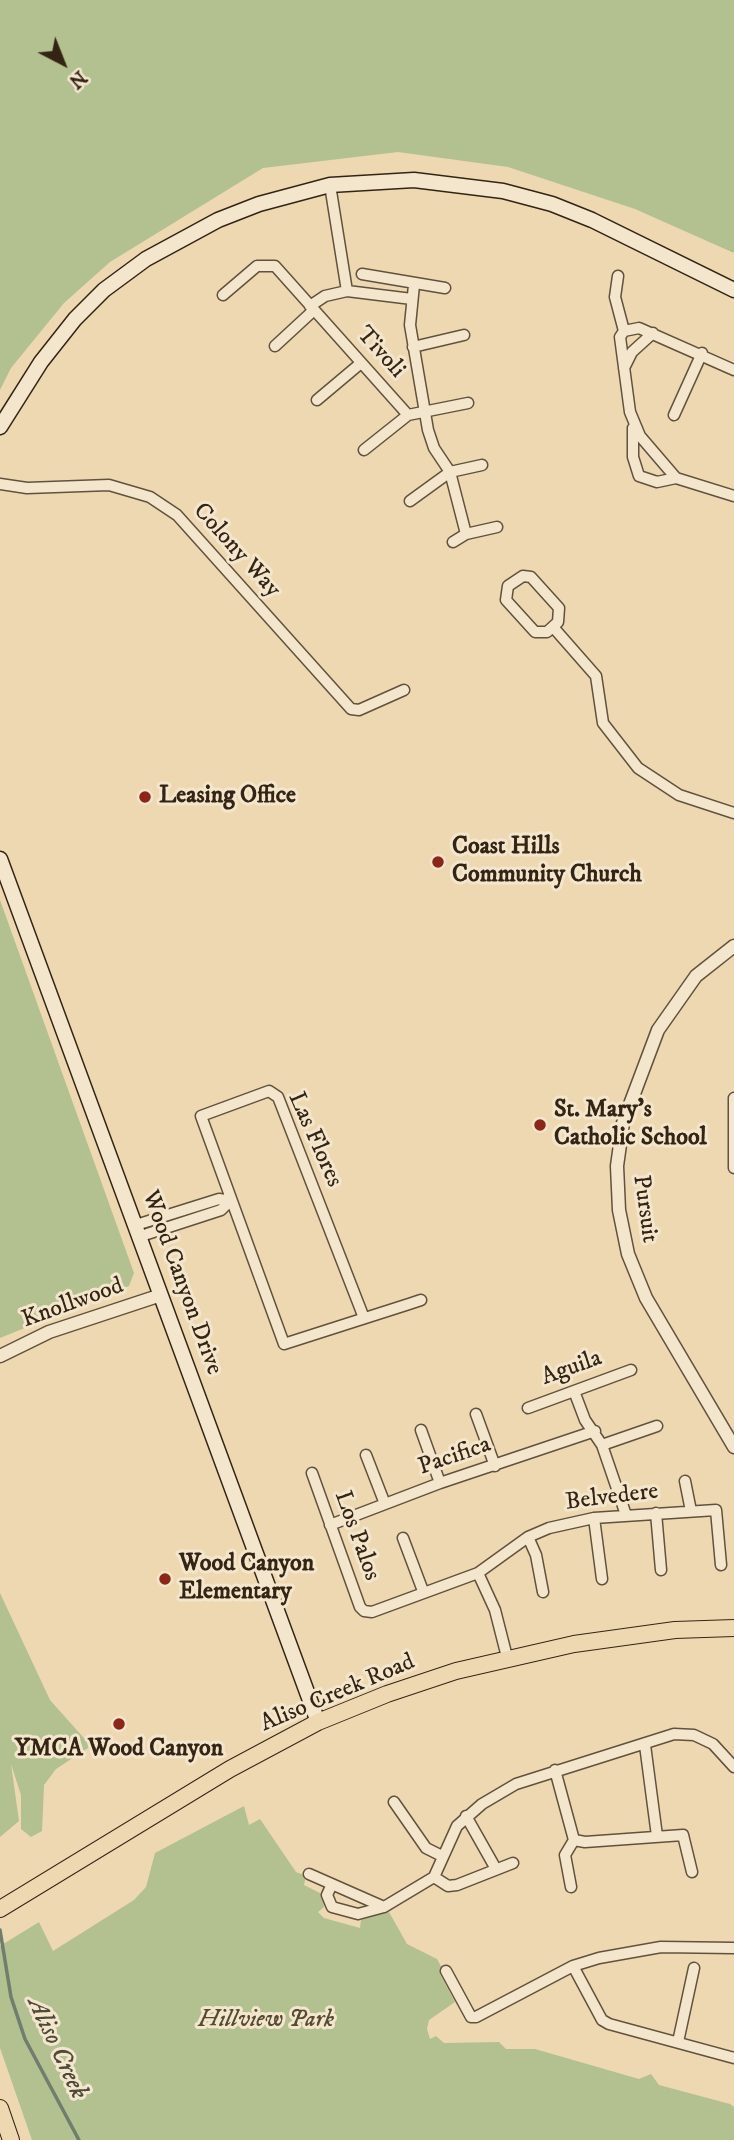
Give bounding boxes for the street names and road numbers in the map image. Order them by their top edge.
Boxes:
street label: Tivoli [349,321,411,385]
street label: Colony Way [186,498,286,604]
street label: Las Flores [280,1088,348,1192]
street label: Pursuit [625,1173,663,1245]
street label: Wood Canyon Drive [134,1187,228,1379]
street label: Knollwood [18,1272,128,1336]
street label: Aguila [538,1345,606,1393]
street label: Pacifica [415,1431,495,1483]
street label: Belvedere [564,1478,660,1518]
street label: Los Palos [327,1487,385,1585]
street label: Aliso Creek Road [256,1649,420,1739]

